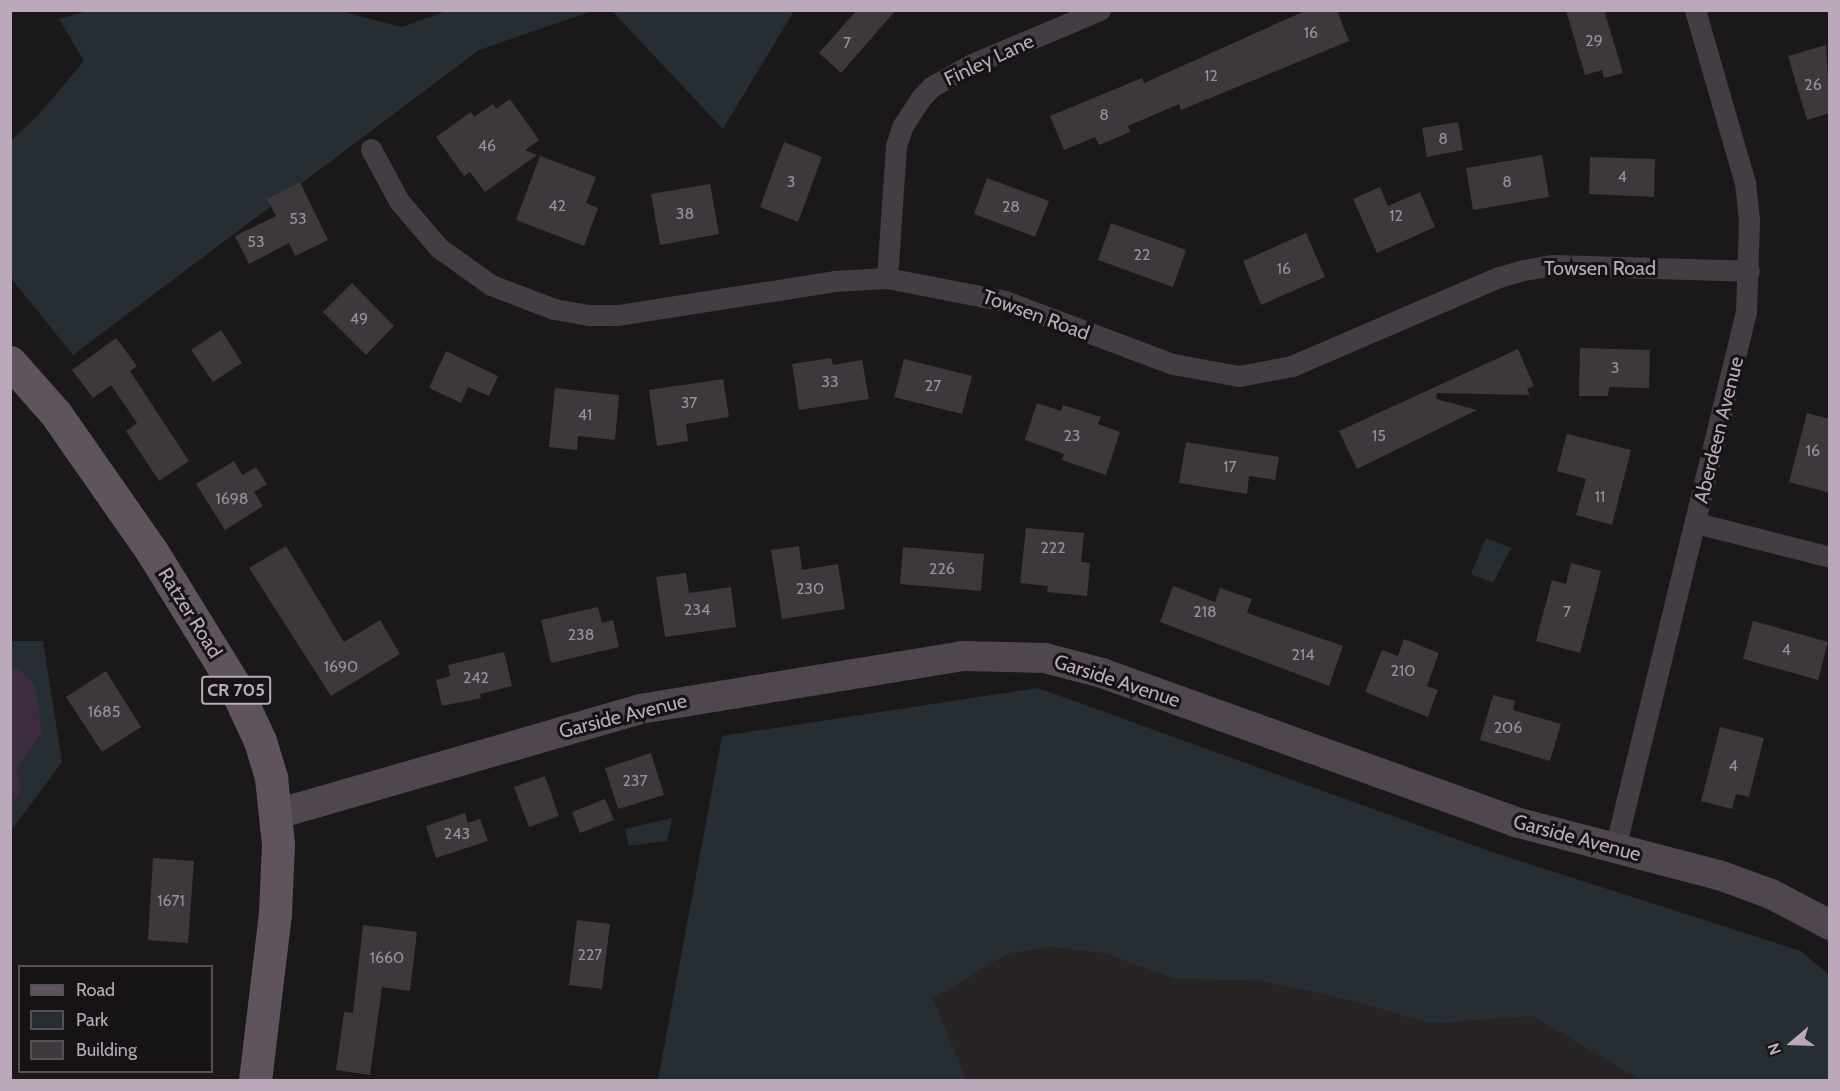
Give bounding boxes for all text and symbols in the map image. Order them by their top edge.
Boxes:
house number: 16 [1304,23,1318,43]
street label: Finley Lane [940,29,1038,91]
house number: 29 [1585,31,1603,51]
house number: 7 [843,33,851,53]
house number: 12 [1204,66,1218,86]
house number: 26 [1804,75,1822,95]
house number: 8 [1099,105,1109,125]
house number: 8 [1438,129,1448,149]
house number: 46 [478,136,496,156]
house number: 4 [1617,167,1627,187]
house number: 3 [787,172,795,192]
house number: 8 [1502,172,1512,192]
house number: 42 [548,196,566,216]
house number: 28 [1002,197,1020,217]
house number: 38 [676,204,694,224]
house number: 12 [1389,206,1403,226]
house number: 53 [289,209,307,229]
house number: 53 [247,232,265,252]
house number: 22 [1134,245,1150,265]
street label: Towsen Road [1544,256,1656,280]
house number: 16 [1277,259,1291,279]
street label: Towsen Road [979,285,1093,345]
house number: 49 [350,309,368,329]
street label: Aberdeen Avenue [1689,354,1749,506]
house number: 3 [1611,358,1619,378]
house number: 33 [821,372,839,392]
house number: 27 [925,376,941,396]
house number: 37 [681,393,697,413]
house number: 41 [578,405,592,425]
house number: 23 [1063,426,1081,446]
house number: 15 [1372,426,1386,446]
house number: 16 [1806,441,1820,461]
house number: 17 [1223,457,1237,477]
house number: 11 [1595,487,1605,507]
house number: 1698 [215,489,249,509]
house number: 222 [1040,538,1066,558]
house number: 226 [929,559,955,579]
street label: Ratzer Road [153,564,227,662]
house number: 230 [796,579,824,599]
house number: 234 [684,600,710,620]
house number: 218 [1193,602,1217,622]
house number: 7 [1563,602,1571,622]
house number: 238 [568,625,594,645]
house number: 4 [1781,640,1791,660]
house number: 214 [1292,645,1314,665]
street label: Garside Avenue [1051,649,1183,713]
house number: 1690 [324,657,358,677]
house number: 210 [1391,661,1415,681]
house number: 242 [463,668,489,688]
road number: CR 705 [200,675,272,705]
street label: Garside Avenue [556,688,690,744]
house number: 1685 [88,702,120,722]
house number: 206 [1494,718,1522,738]
house number: 4 [1728,756,1738,776]
house number: 237 [622,771,648,791]
street label: Garside Avenue [1511,809,1643,867]
house number: 243 [444,824,470,844]
house number: 1671 [157,891,185,911]
house number: 227 [578,945,602,965]
house number: 1660 [370,948,404,968]
legend [18,965,213,1073]
text: Road [76,979,115,1001]
text: Park [76,1009,108,1031]
north arrow [1762,1013,1822,1073]
text: Building [76,1039,137,1061]
text: N [1764,1041,1785,1057]

